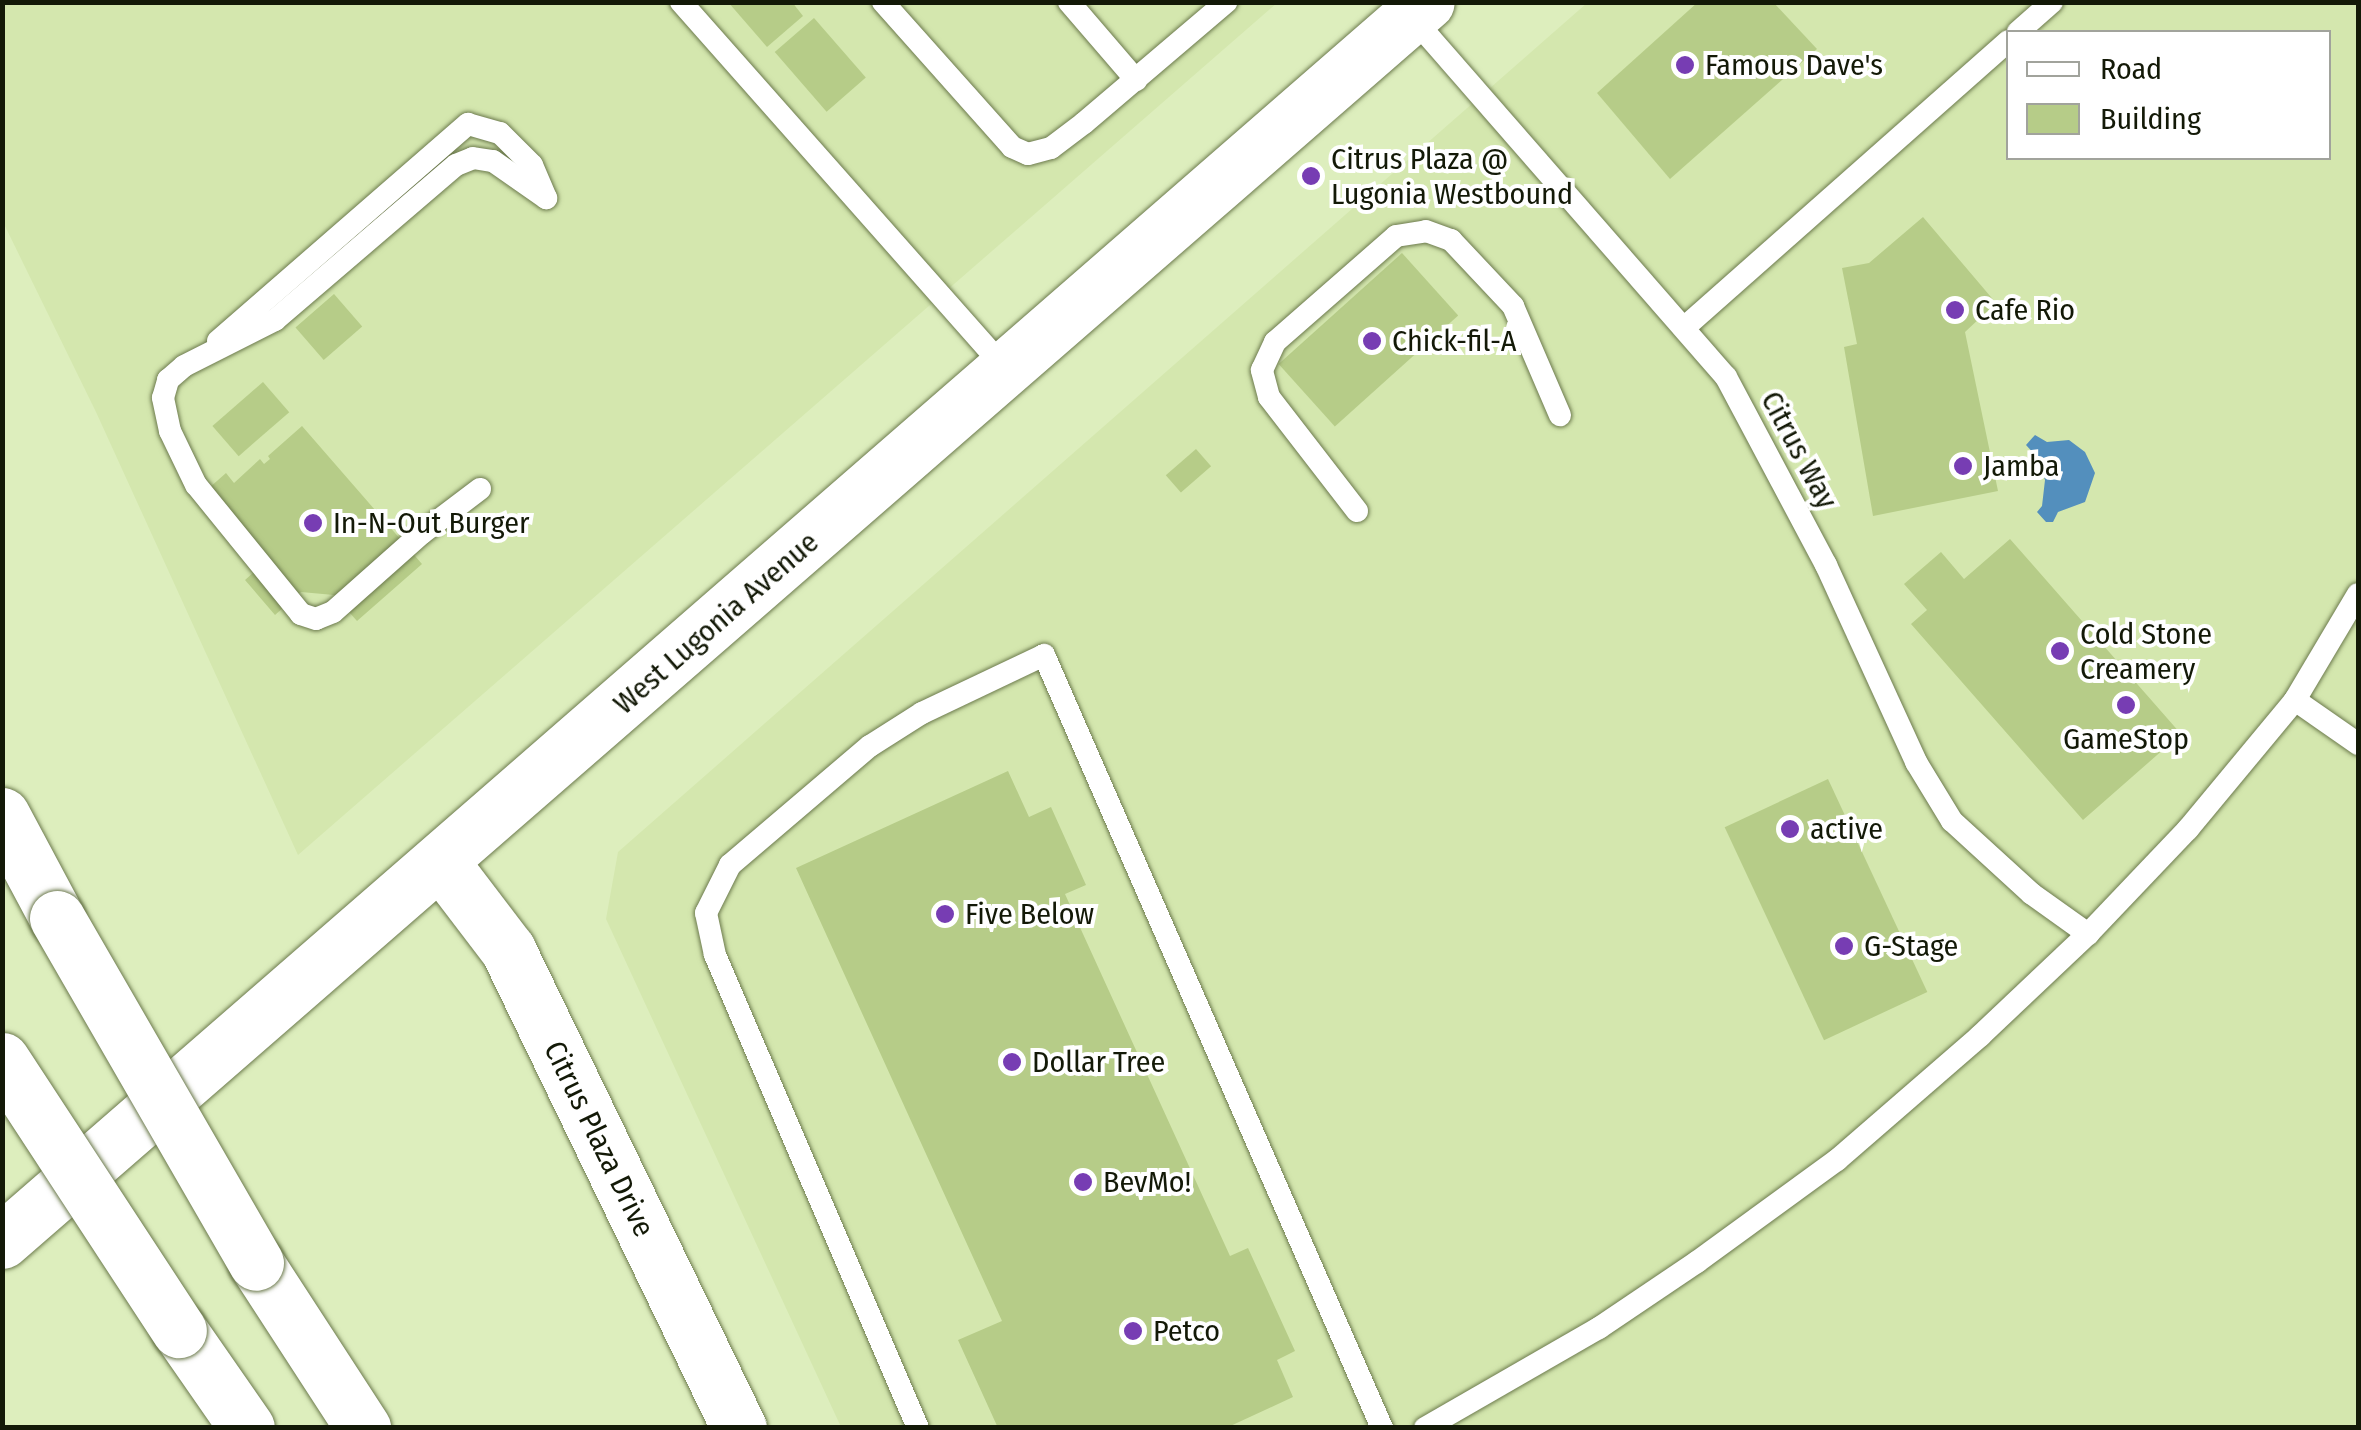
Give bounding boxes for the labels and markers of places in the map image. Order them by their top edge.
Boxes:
place label: Famous Dave's [1705,47,1883,83]
marker: Famous Dave's [1674,54,1696,76]
place label: Citrus Plaza @ Lugonia Westbound [1331,141,1573,212]
marker: Citrus Plaza @ Lugonia Westbound [1300,165,1322,187]
place label: Cafe Rio [1975,292,2075,328]
marker: Cafe Rio [1944,299,1966,321]
place label: Chick-fil-A [1392,323,1517,359]
marker: Chick-fil-A [1361,330,1383,352]
place label: Jamba [1983,448,2059,484]
marker: Jamba [1952,455,1974,477]
place label: In-N-Out Burger [333,505,529,541]
marker: In-N-Out Burger [302,512,324,534]
place label: Cold Stone Creamery [2080,616,2212,686]
marker: Cold Stone Creamery [2049,640,2071,662]
marker: GameStop [2115,694,2137,716]
place label: GameStop [2063,721,2189,757]
place label: active [1810,811,1883,847]
marker: active [1779,818,1801,840]
place label: Five Below [965,896,1094,932]
marker: Five Below [934,903,956,925]
place label: G-Stage [1864,928,1958,964]
marker: G-Stage [1833,935,1855,957]
place label: Dollar Tree [1032,1044,1165,1080]
marker: Dollar Tree [1001,1051,1023,1073]
place label: BevMo! [1103,1164,1191,1200]
marker: BevMo! [1072,1171,1094,1193]
place label: Petco [1153,1313,1220,1349]
marker: Petco [1122,1320,1144,1342]

